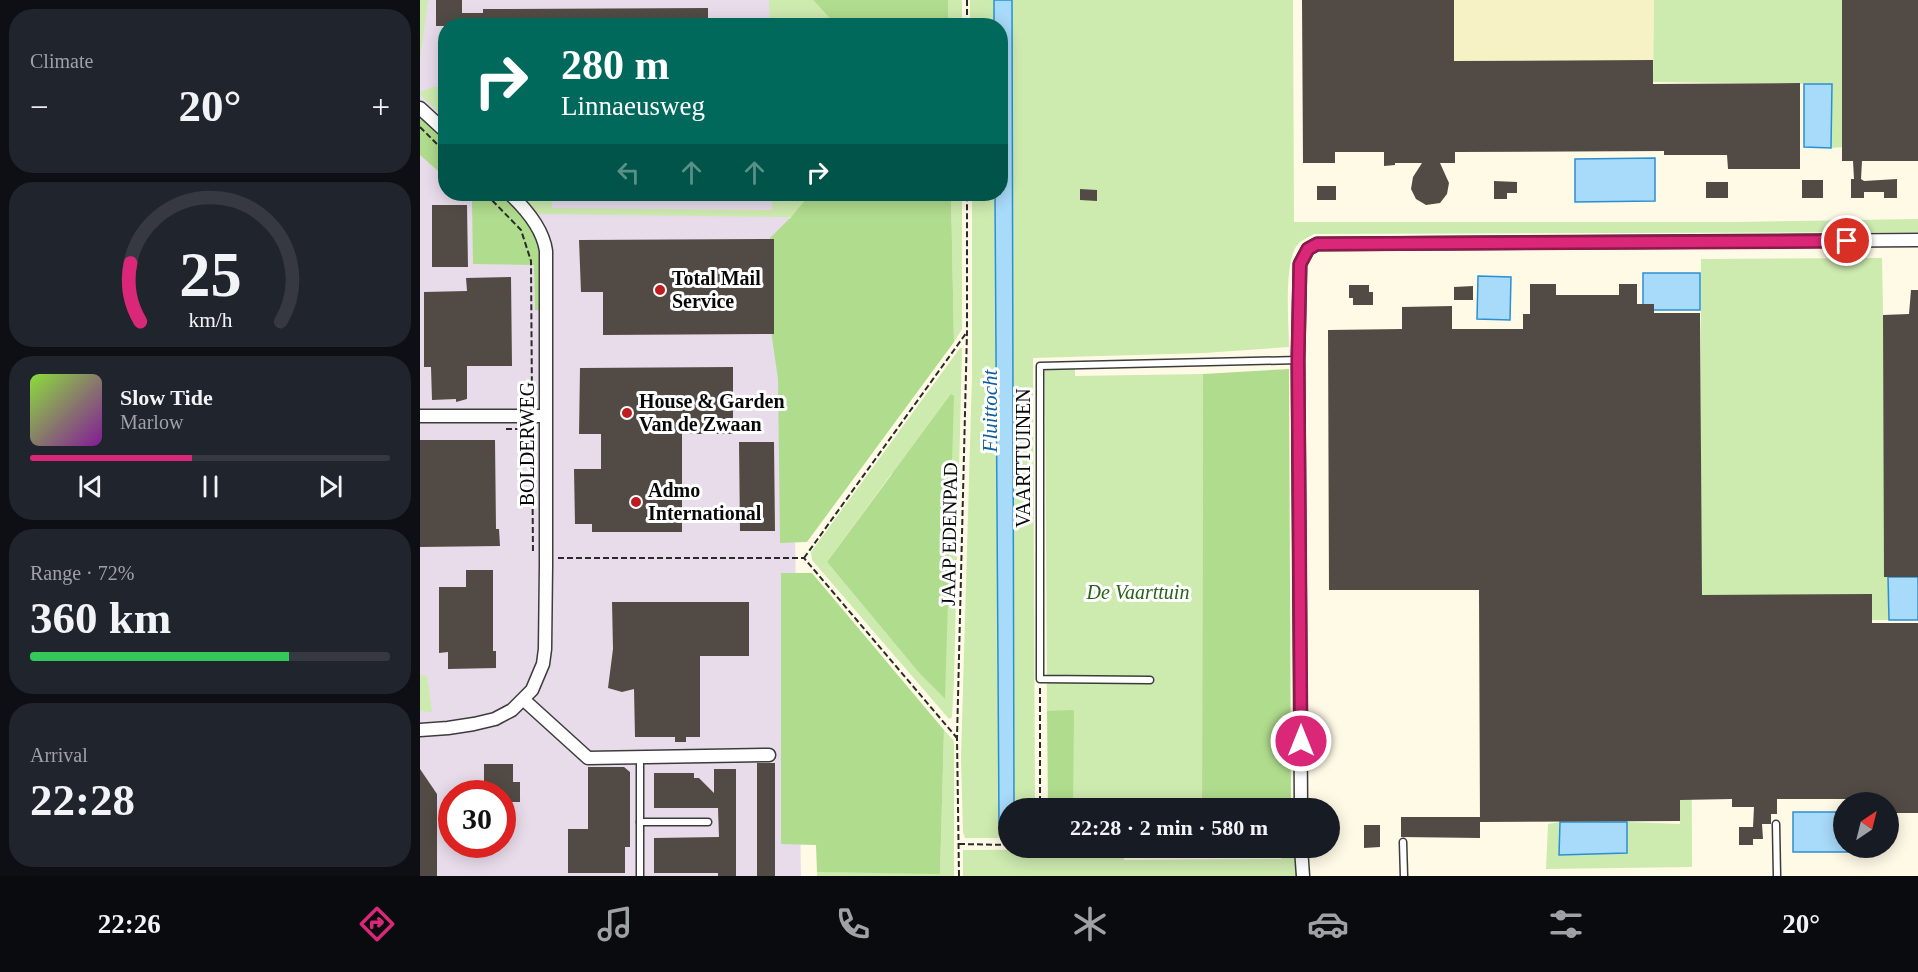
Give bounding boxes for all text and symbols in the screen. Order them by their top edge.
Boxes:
icon: right [462,42,540,120]
text: 280 m [561,42,670,88]
text: Climate [30,50,93,72]
text: 20° [179,81,242,131]
text: − [30,89,49,125]
text: + [371,89,390,125]
text: Linnaeusweg [561,91,705,121]
icon: left [612,156,645,189]
icon: ahead [675,156,708,189]
icon: ahead [738,156,771,189]
icon: right [801,156,834,189]
pin [1821,215,1872,266]
icon: arrive [1830,224,1863,257]
text: 25 [179,240,241,309]
place label: Total Mail Service [672,267,761,312]
marker: Total Mail Service [653,283,667,297]
text: km/h [188,308,232,332]
water label: Fluittocht [978,368,1002,453]
street label: BOLDERWEG [516,382,538,506]
text: Slow Tide [120,385,213,410]
street label: VAARTTUINEN [1012,388,1034,528]
place label: House & Garden Van de Zwaan [639,390,785,435]
marker: House & Garden Van de Zwaan [620,406,634,420]
text: Marlow [120,411,183,433]
street label: JAAP EDENPAD [937,462,961,606]
icon: previous [74,470,107,503]
icon: pause [194,470,227,503]
icon: next [314,470,347,503]
place label: Admo International [648,479,762,524]
marker: Admo International [629,495,643,509]
text: Range · 72% [30,562,134,584]
park label: De Vaarttuin [1086,581,1189,603]
text: 360 km [30,593,171,643]
position arrow [1269,709,1333,773]
text: Arrival [30,744,88,766]
text: 22:28 [30,775,135,825]
speed limit sign: 30 [438,780,516,858]
north arrow [1833,792,1899,858]
map controls [1833,792,1899,858]
text: 22:28 · 2 min · 580 m [1070,815,1268,840]
icon: directions [356,903,398,945]
icon: music [594,903,636,945]
icon: phone [832,903,874,945]
icon: climate [1069,903,1111,945]
icon: car [1307,903,1349,945]
icon: filters [1545,903,1587,945]
text: 22:26 [98,909,161,939]
text: 20° [1782,909,1820,939]

